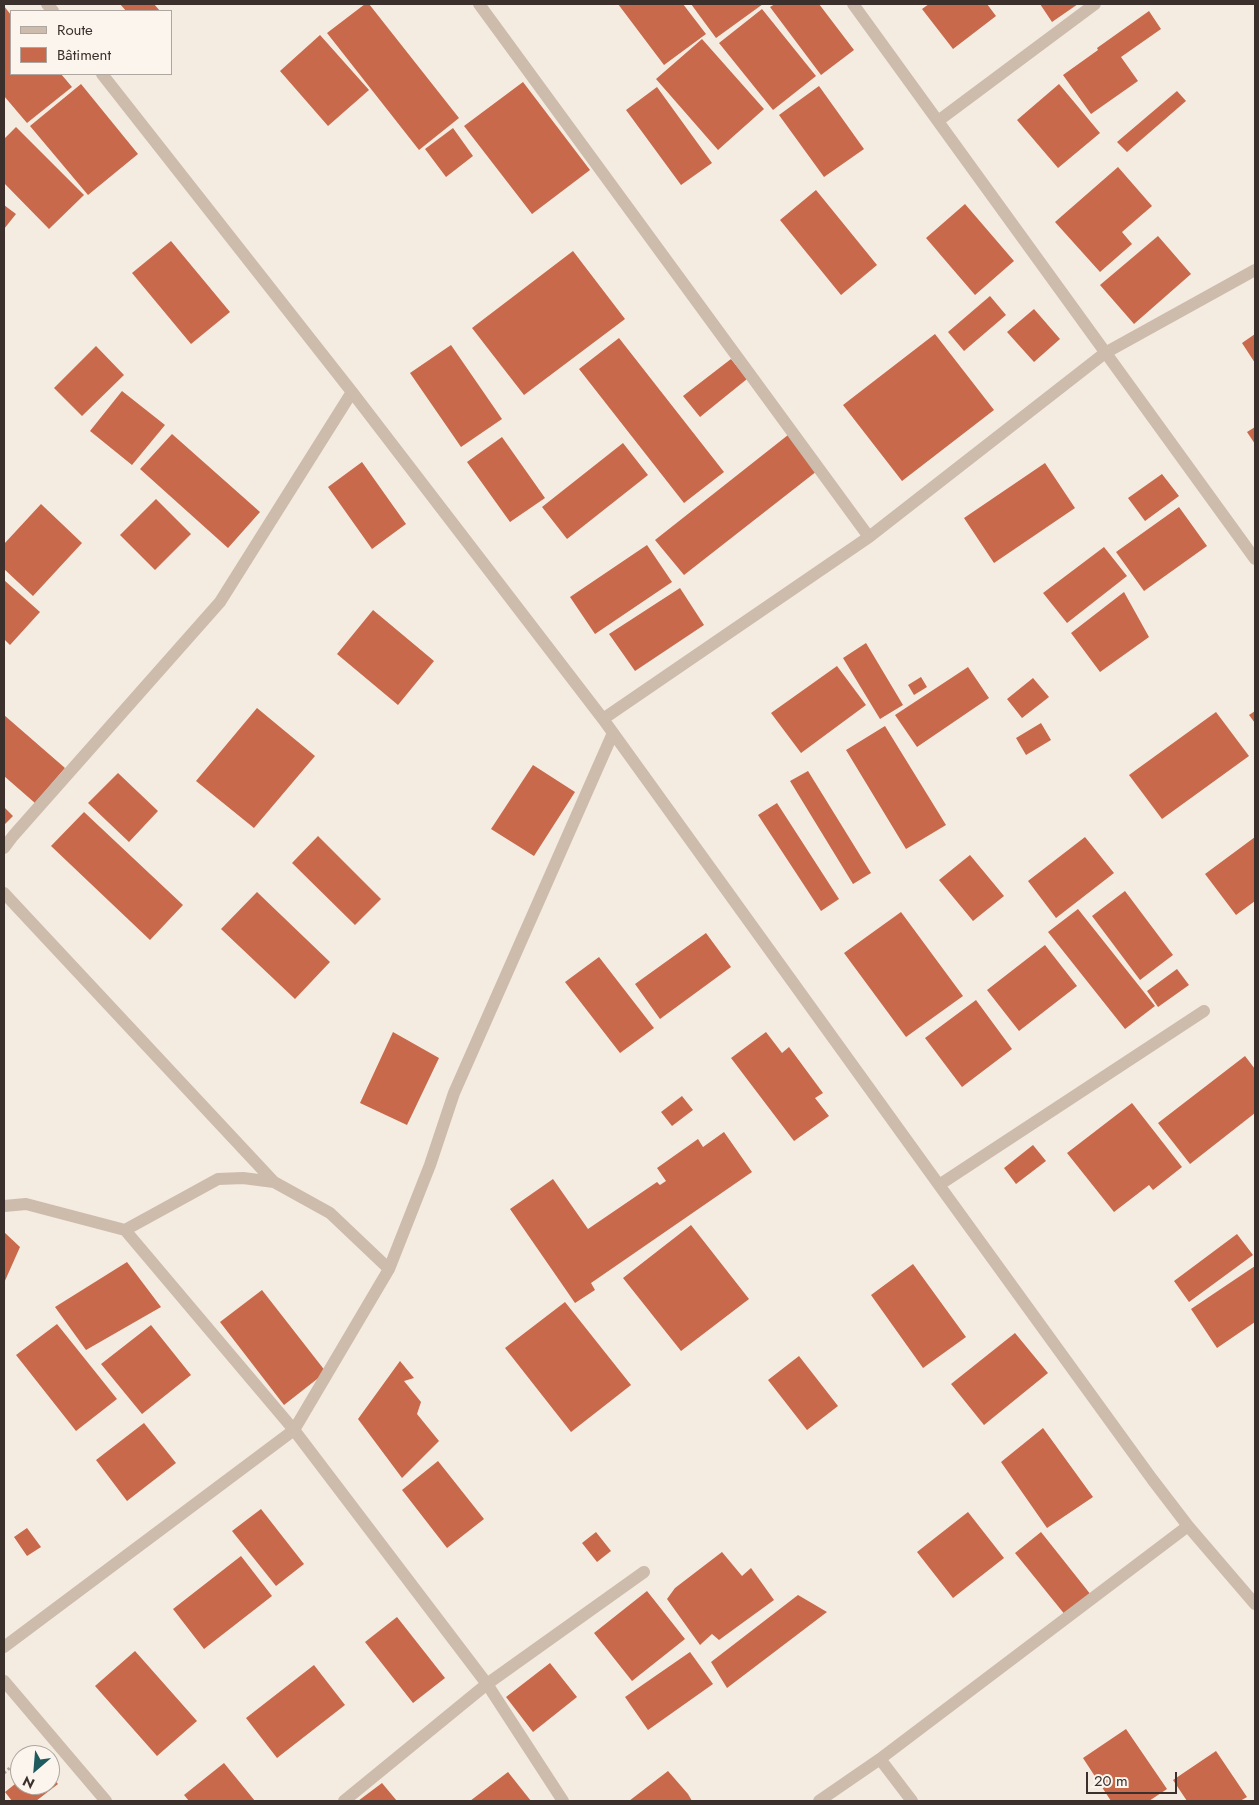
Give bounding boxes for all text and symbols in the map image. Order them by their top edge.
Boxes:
legend [10,10,172,75]
text: Route [57,19,93,41]
text: Bâtiment [57,44,111,66]
north arrow [10,1745,60,1795]
scale bar [1089,1762,1180,1794]
text: 20 m [1094,1770,1128,1792]
text: N [19,1771,38,1794]

